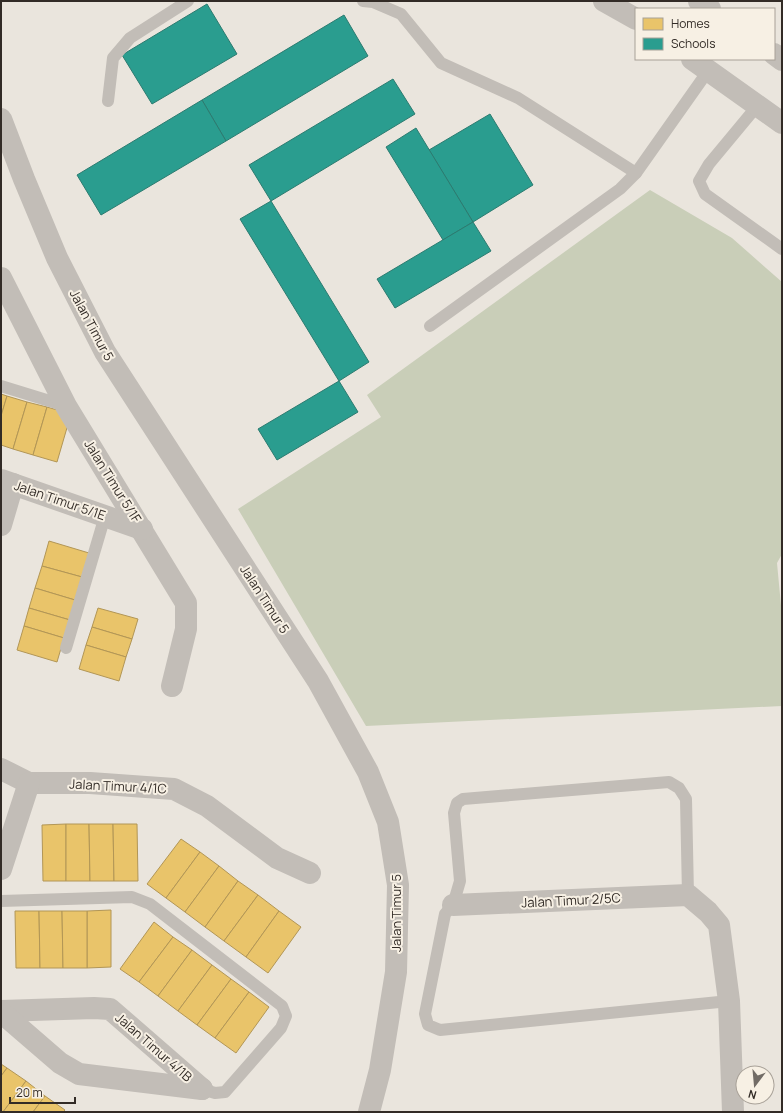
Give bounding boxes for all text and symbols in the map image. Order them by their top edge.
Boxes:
legend [635,8,775,60]
text: Homes [671,15,710,32]
text: Schools [671,35,715,52]
street label: Jalan Timur 5 [66,286,118,364]
street label: Jalan Timur 5/1F [80,436,146,526]
street label: Jalan Timur 5/1E [12,476,108,524]
street label: Jalan Timur 5 [236,561,294,637]
street label: Jalan Timur 4/1C [69,774,167,798]
street label: Jalan Timur 5 [387,874,405,952]
street label: Jalan Timur 2/5C [521,888,621,912]
street label: Jalan Timur 4/1B [112,1009,196,1085]
north arrow [735,1065,775,1105]
scale bar [10,1079,75,1105]
text: 20 m [16,1084,43,1101]
text: N [746,1087,758,1103]

